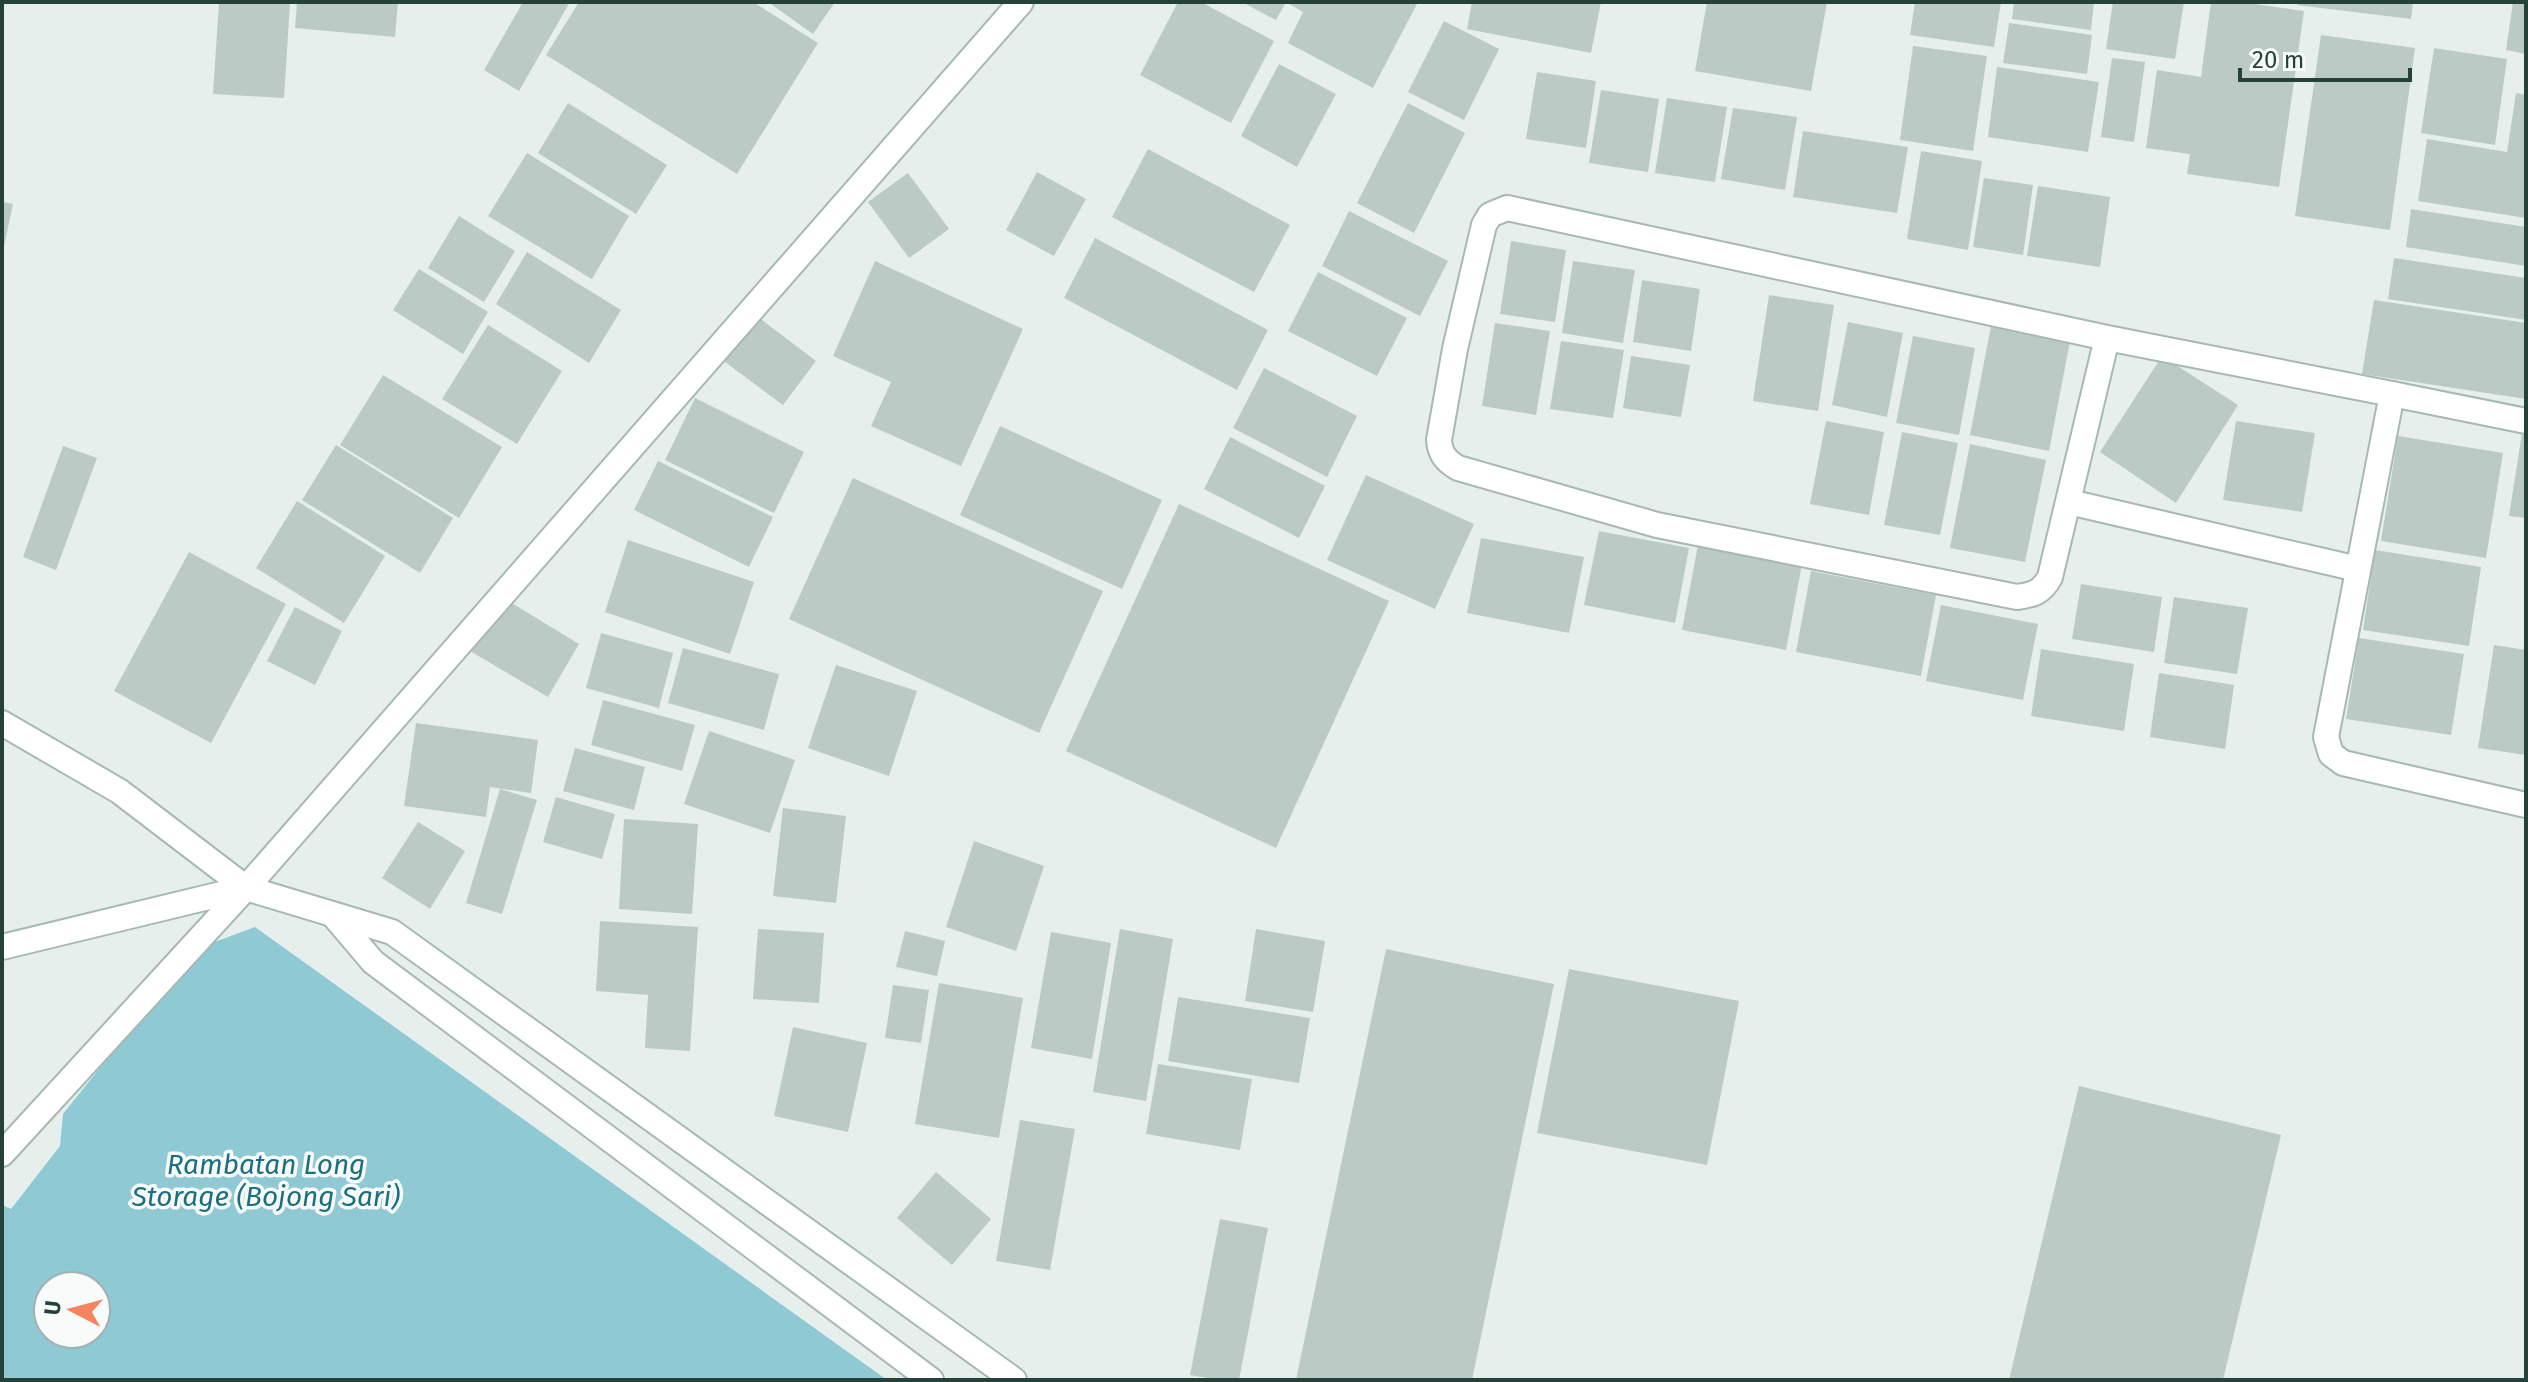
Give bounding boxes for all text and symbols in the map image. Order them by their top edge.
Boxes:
scale bar [2240,32,2410,82]
text: 20 m [2252,46,2304,74]
water label: Rambatan Long Storage (Bojong Sari) [131,1148,400,1213]
north arrow [32,1270,112,1350]
text: U [38,1299,67,1316]

